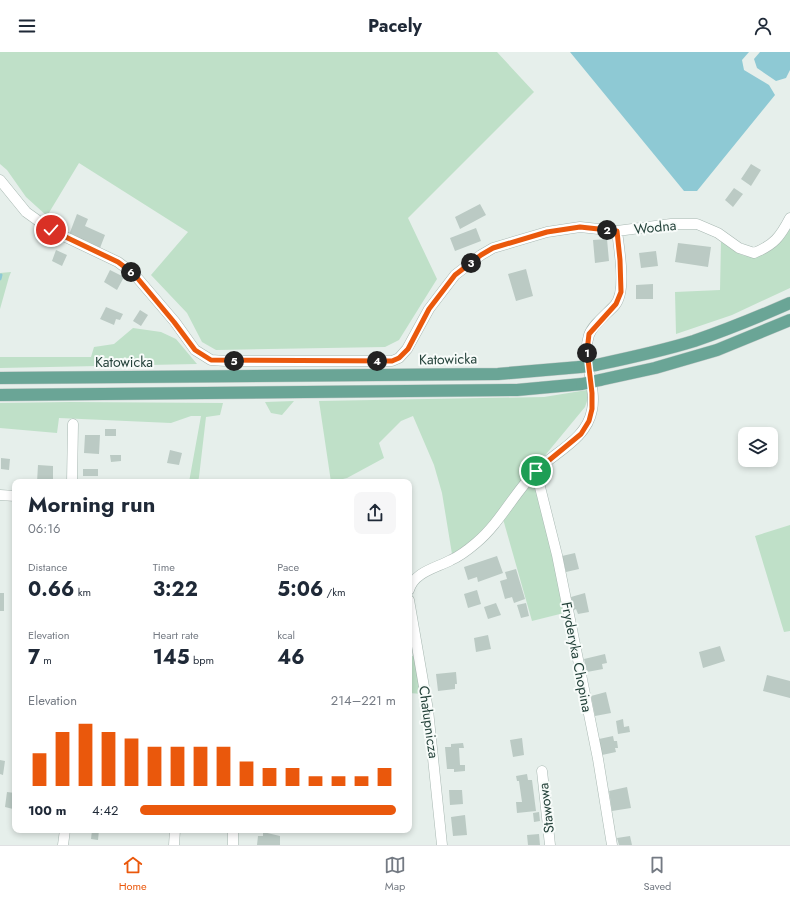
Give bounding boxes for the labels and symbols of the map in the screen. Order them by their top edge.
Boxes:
pin [34,213,68,247]
street label: Wodna [633,215,677,239]
pin: 2 [597,220,617,240]
pin: 3 [461,253,481,273]
pin: 6 [121,262,141,282]
pin: 1 [577,343,597,363]
street label: Katowicka [419,348,477,370]
pin: 5 [224,351,244,371]
pin: 4 [367,351,387,371]
street label: Katowicka [95,352,153,372]
pin [519,454,553,488]
street label: Fryderyka Chopina [556,600,598,714]
street label: Chałupnicza [414,684,444,760]
street label: Stawowa [533,782,559,834]

